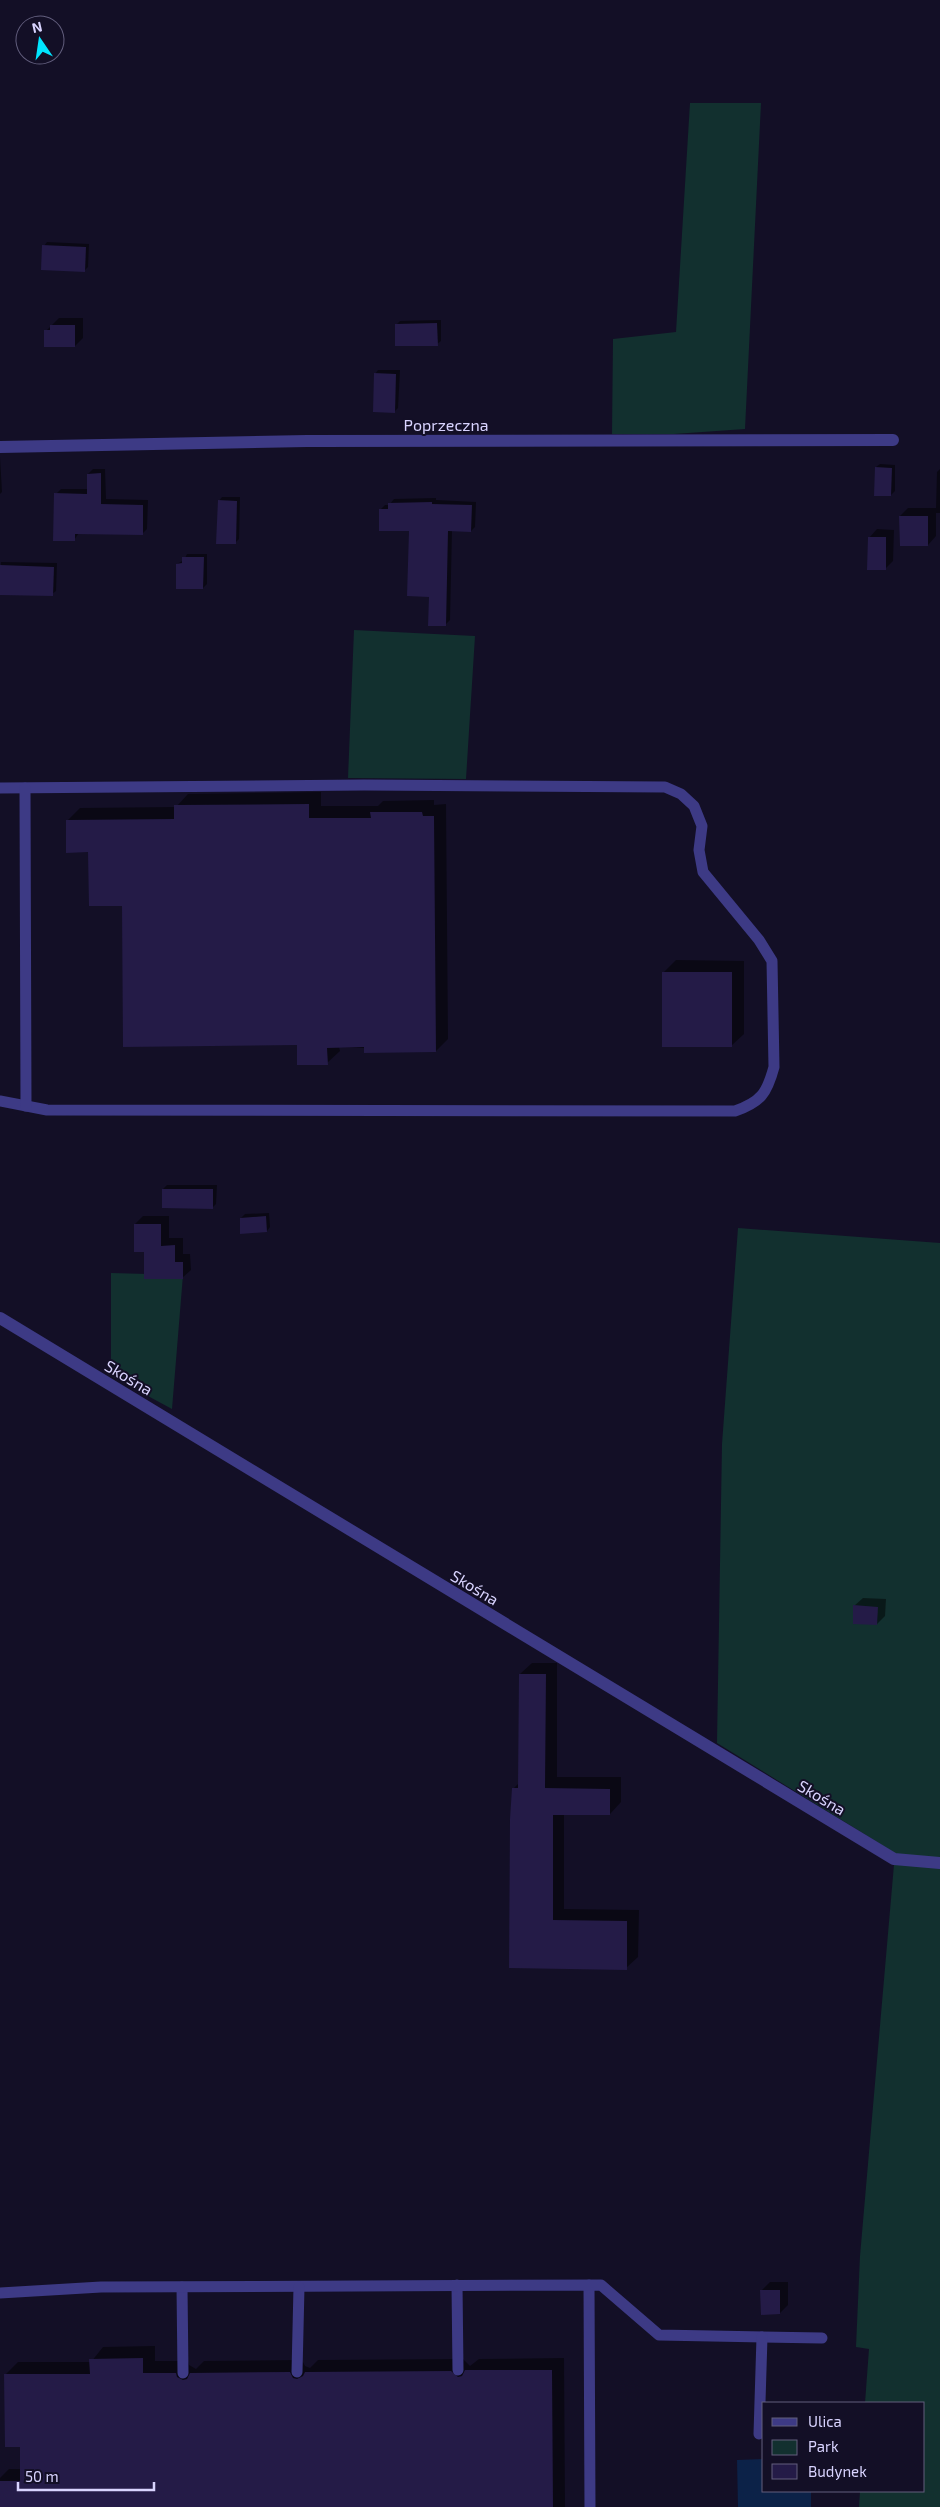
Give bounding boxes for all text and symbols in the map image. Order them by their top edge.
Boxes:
north arrow [15,15,65,65]
text: N [30,17,44,36]
street label: Poprzeczna [404,415,488,434]
street label: Skośna [102,1355,156,1399]
street label: Skośna [448,1565,502,1609]
street label: Skośna [795,1775,849,1819]
legend [762,2402,925,2492]
text: Ulica [808,2412,842,2430]
text: Park [808,2437,839,2455]
scale bar [18,2460,154,2492]
text: Budynek [808,2462,867,2480]
text: 50 m [25,2467,59,2485]

